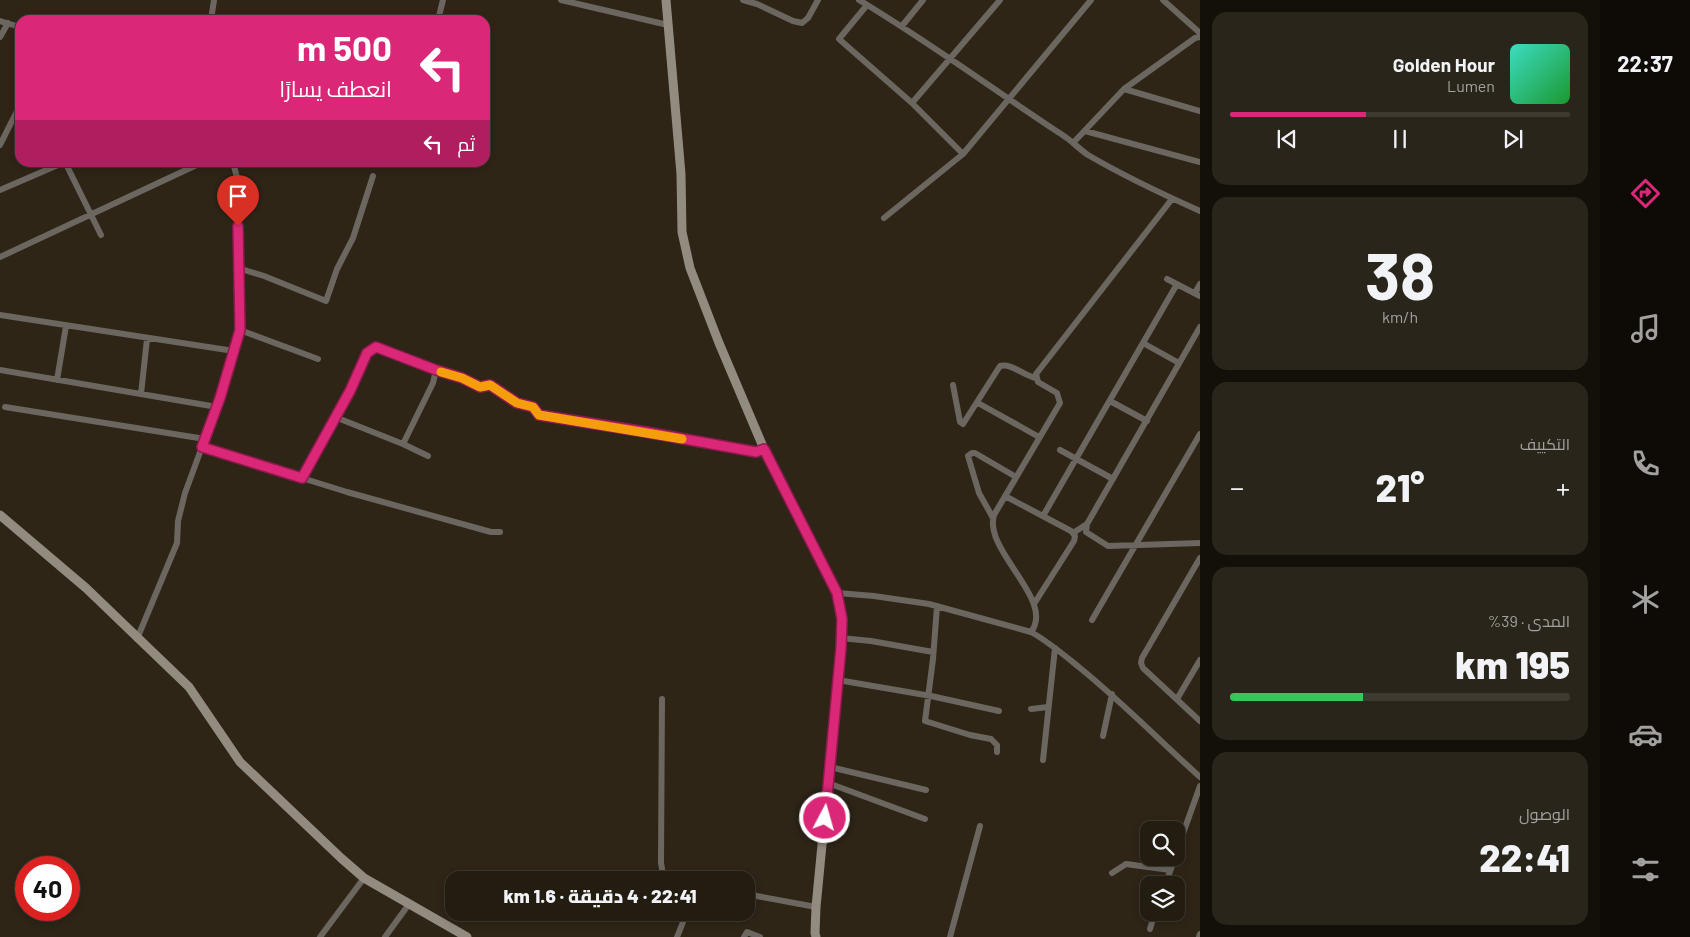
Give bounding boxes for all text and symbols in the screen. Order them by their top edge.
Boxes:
text: 500 m [297,26,392,68]
icon: left [410,35,475,100]
text: 22:37 [1617,50,1673,76]
text: Golden Hour [1393,53,1495,76]
text: انعطف يسارًا [279,75,392,101]
text: Lumen [1447,76,1495,95]
icon: previous [1273,125,1301,153]
icon: pause [1386,125,1414,153]
icon: next [1499,125,1527,153]
icon: left [419,130,447,158]
text: ثم [457,132,475,155]
pin [217,175,259,226]
icon: directions [1628,176,1663,211]
icon: arrive [224,182,252,210]
text: 38 [1365,235,1435,313]
text: km/h [1382,307,1418,326]
icon: music [1628,311,1663,346]
text: التكييف [1520,434,1570,453]
icon: phone [1628,446,1663,481]
text: 21° [1375,464,1425,510]
text: − [1230,470,1244,504]
text: + [1556,470,1570,504]
icon: climate [1628,582,1663,617]
text: المدى · 39% [1488,611,1570,630]
text: 195 km [1455,641,1570,687]
icon: car [1628,717,1663,752]
position arrow [798,791,850,843]
text: الوصول [1519,804,1570,823]
map controls [1140,821,1185,921]
button: search [1140,821,1185,866]
text: 22:41 [1479,834,1570,880]
icon: filters [1628,852,1663,887]
speed limit sign: 40 [15,856,80,921]
button: layers [1140,876,1185,921]
text: 22:41 · 4 دقيقة · 1.6 km [503,884,697,907]

